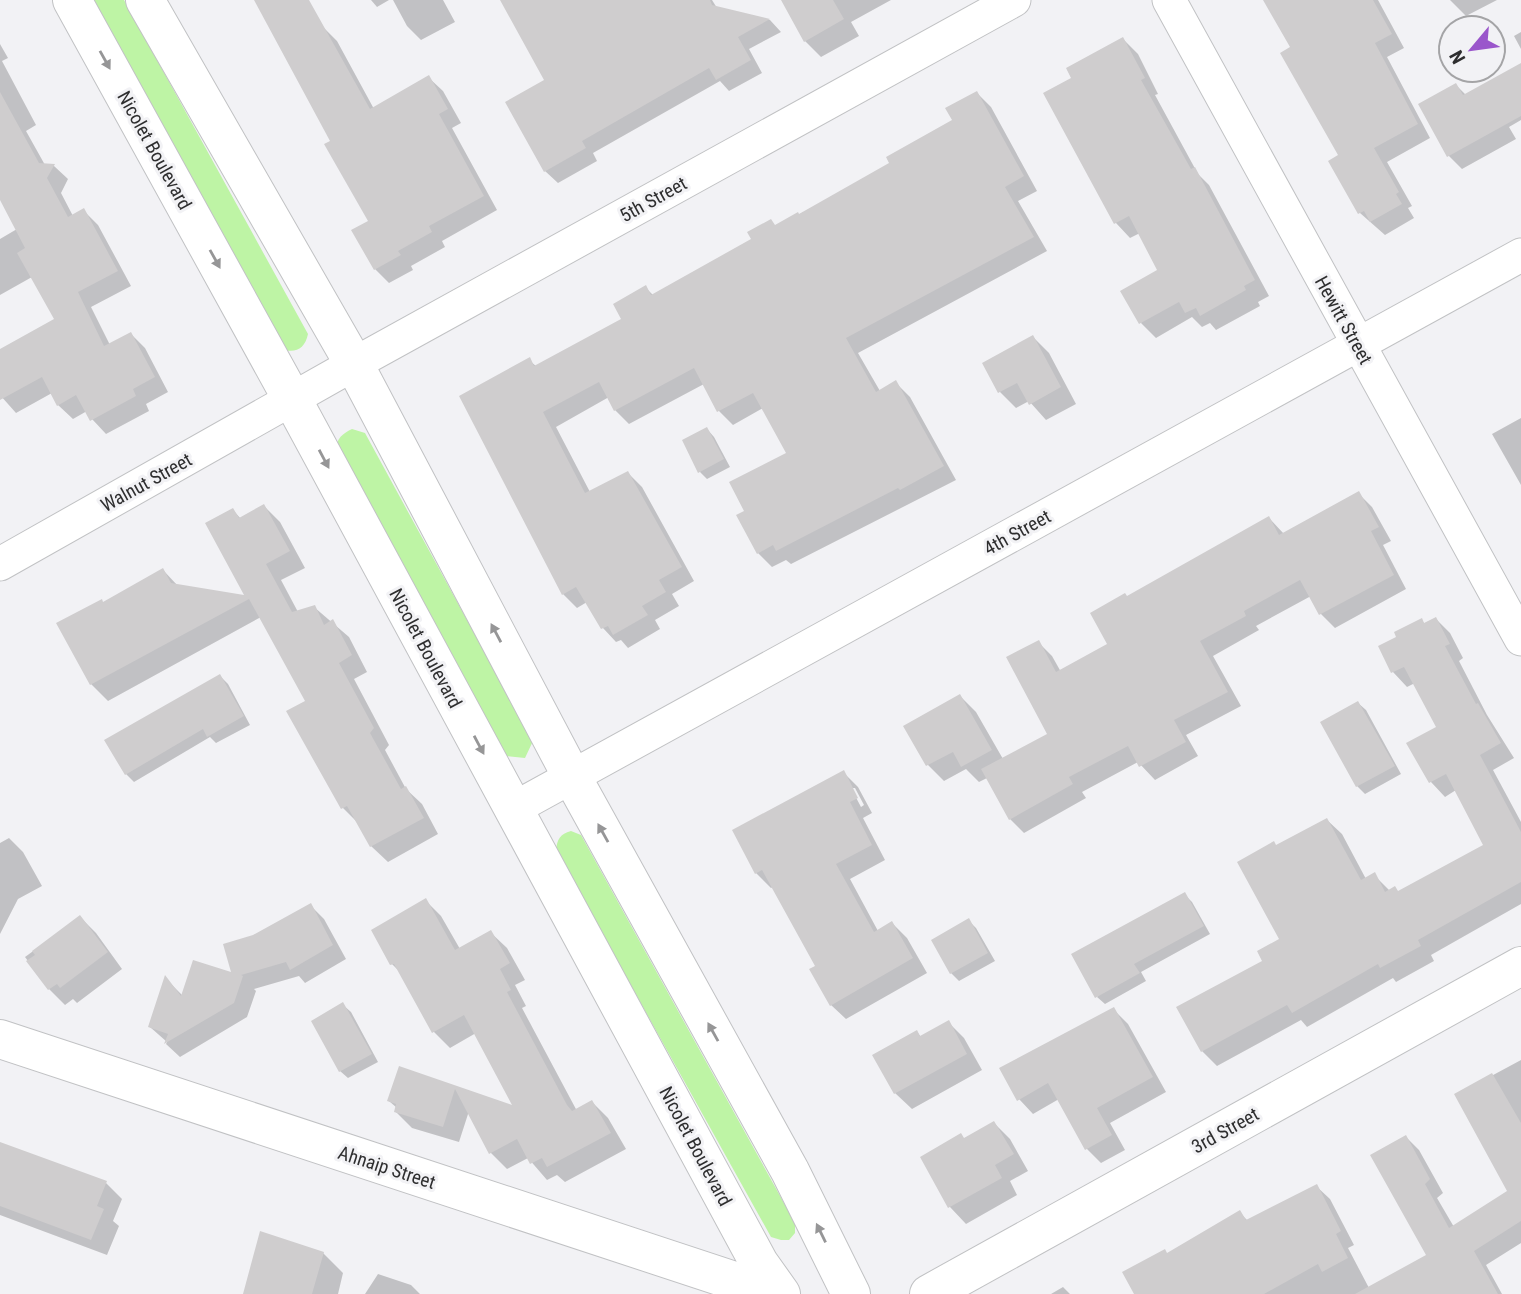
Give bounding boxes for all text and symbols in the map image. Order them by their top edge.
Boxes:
north arrow [1437,14,1507,84]
text: N [1445,46,1470,68]
one-way arrow [99,50,111,70]
street label: Nicolet Boulevard [112,87,197,214]
street label: 5th Street [616,172,691,227]
one-way arrow [209,249,221,269]
street label: Hewitt Street [1310,272,1377,368]
street label: Walnut Street [97,448,196,517]
one-way arrow [318,449,330,468]
street label: 4th Street [980,505,1055,560]
street label: Nicolet Boulevard [384,585,467,712]
one-way arrow [490,623,501,643]
one-way arrow [473,735,485,755]
one-way arrow [597,824,609,843]
one-way arrow [707,1023,719,1042]
street label: Nicolet Boulevard [654,1083,737,1210]
street label: 3rd Street [1188,1103,1263,1158]
street label: Ahnaip Street [335,1141,438,1194]
one-way arrow [815,1223,827,1243]

